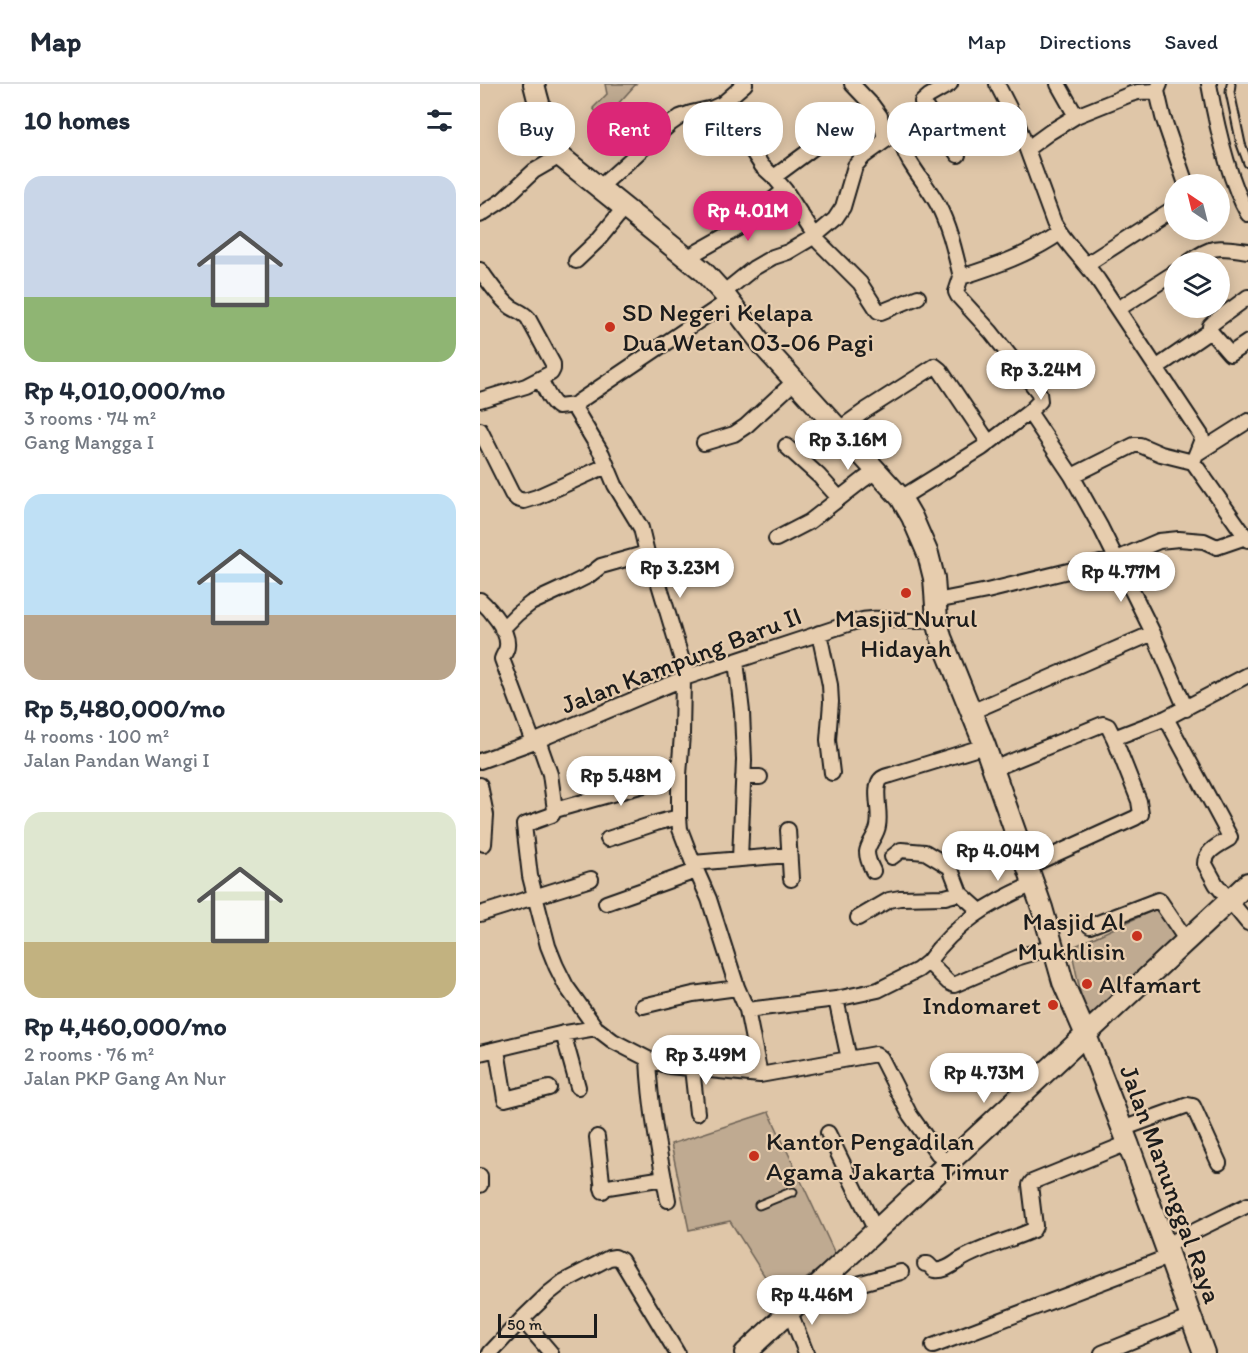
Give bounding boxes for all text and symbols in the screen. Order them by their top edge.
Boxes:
text: Map [30,24,81,58]
text: Map [968,29,1006,54]
text: Directions [1039,29,1131,54]
text: Saved [1164,29,1218,54]
chip: Buy [498,102,575,156]
chip: Rent [587,102,671,156]
chip: Filters [683,102,783,156]
chip: New [795,102,875,156]
chip: Apartment [887,102,1027,156]
text: 10 homes [24,104,130,136]
icon: filters [423,104,456,137]
north arrow [1164,174,1230,240]
map controls [1164,174,1230,318]
pin: Rp 4.01M [686,191,810,242]
text: Rp 4.01M [707,198,789,222]
icon: home [186,215,294,323]
button: layers [1164,252,1230,318]
place label: SD Negeri Kelapa Dua Wetan 03-06 Pagi [622,296,874,358]
marker: SD Negeri Kelapa Dua Wetan 03-06 Pagi [603,320,617,334]
pin: Rp 3.24M [979,350,1103,401]
text: Rp 3.24M [1000,357,1082,381]
text: Rp 4,010,000/mo [24,374,225,406]
text: 3 rooms · 74 m² [24,406,156,430]
pin: Rp 3.16M [786,420,910,471]
text: Rp 3.16M [809,427,887,451]
text: Gang Mangga I [24,430,154,454]
icon: home [186,533,294,641]
pin: Rp 3.23M [618,548,742,599]
pin: Rp 4.77M [1059,552,1183,603]
text: Rp 3.23M [640,555,720,579]
text: Rp 4.77M [1081,559,1161,583]
marker: Masjid Nurul Hidayah [899,586,913,600]
street label: Jalan Kampung Baru II [556,599,806,721]
place label: Masjid Nurul Hidayah [835,602,977,664]
text: Rp 5,480,000/mo [24,692,225,724]
text: 4 rooms · 100 m² [24,724,169,748]
text: Jalan Pandan Wangi I [24,748,210,772]
pin: Rp 5.48M [559,756,683,807]
text: Rp 5.48M [580,763,662,787]
pin: Rp 4.04M [936,831,1060,882]
text: Rp 4.04M [956,838,1040,862]
icon: home [186,851,294,959]
place label: Masjid Al Mukhlisin [1017,905,1125,967]
marker: Masjid Al Mukhlisin [1130,929,1144,943]
place label: Alfamart [1099,968,1201,1000]
marker: Alfamart [1080,977,1094,991]
place label: Indomaret [922,989,1041,1021]
marker: Indomaret [1046,998,1060,1012]
text: Rp 4,460,000/mo [24,1010,227,1042]
pin: Rp 3.49M [644,1035,768,1086]
text: 2 rooms · 76 m² [24,1042,154,1066]
text: Rp 3.49M [665,1042,747,1066]
pin: Rp 4.73M [922,1053,1046,1104]
text: Rp 4.73M [944,1060,1024,1084]
street label: Jalan Manunggal Raya [1113,1060,1229,1308]
text: Jalan PKP Gang An Nur [24,1066,226,1090]
place label: Kantor Pengadilan Agama Jakarta Timur [766,1125,1009,1187]
marker: Kantor Pengadilan Agama Jakarta Timur [747,1149,761,1163]
pin: Rp 4.46M [750,1275,874,1326]
text: Rp 4.46M [771,1282,853,1306]
scale bar [498,1311,597,1338]
text: 50 m [507,1315,542,1334]

